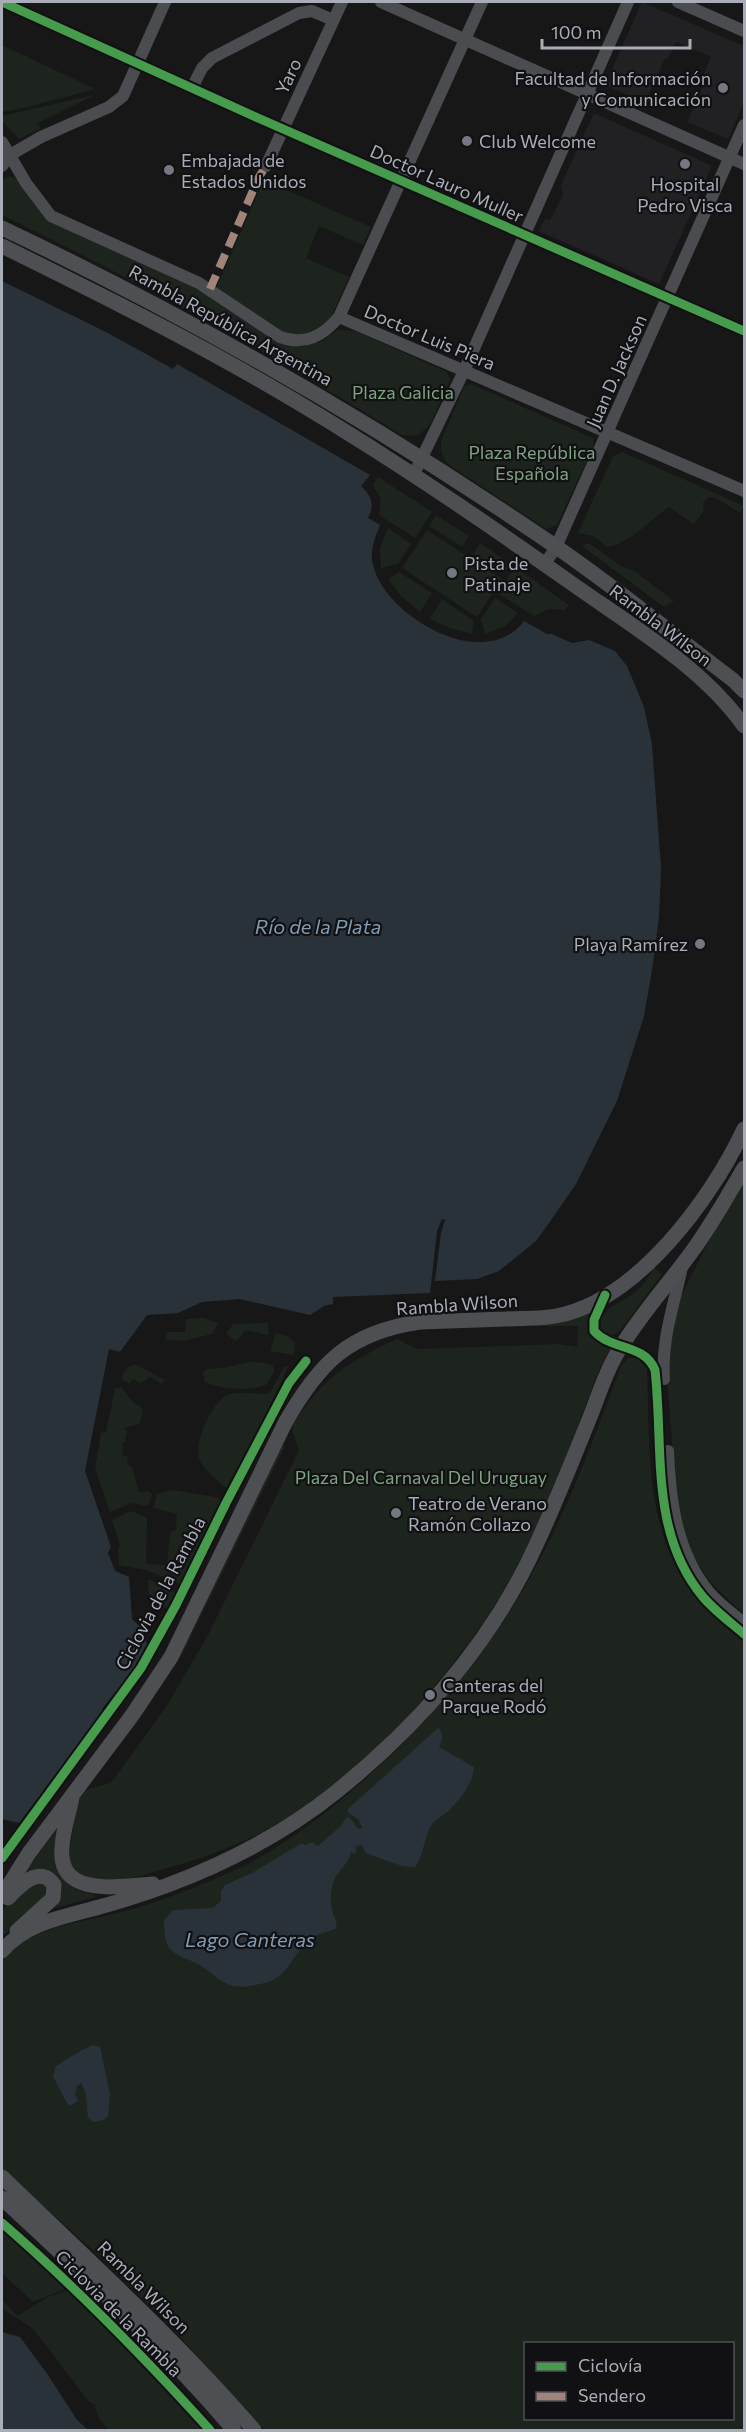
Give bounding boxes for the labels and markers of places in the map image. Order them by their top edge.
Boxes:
place label: Facultad de Información y Comunicación [514,67,711,110]
marker: Facultad de Información y Comunicación [716,81,730,95]
place label: Club Welcome [479,130,596,152]
marker: Club Welcome [460,134,474,148]
place label: Embajada de Estados Unidos [181,149,306,192]
marker: Hospital Pedro Visca [678,157,692,171]
marker: Embajada de Estados Unidos [162,163,176,177]
place label: Hospital Pedro Visca [637,173,733,216]
place label: Pista de Patinaje [464,552,531,595]
marker: Pista de Patinaje [445,566,459,580]
place label: Playa Ramírez [574,933,688,955]
marker: Playa Ramírez [693,937,707,951]
place label: Teatro de Verano Ramón Collazo [408,1492,547,1535]
marker: Teatro de Verano Ramón Collazo [389,1506,403,1520]
place label: Canteras del Parque Rodó [442,1674,546,1717]
marker: Canteras del Parque Rodó [423,1688,437,1702]

